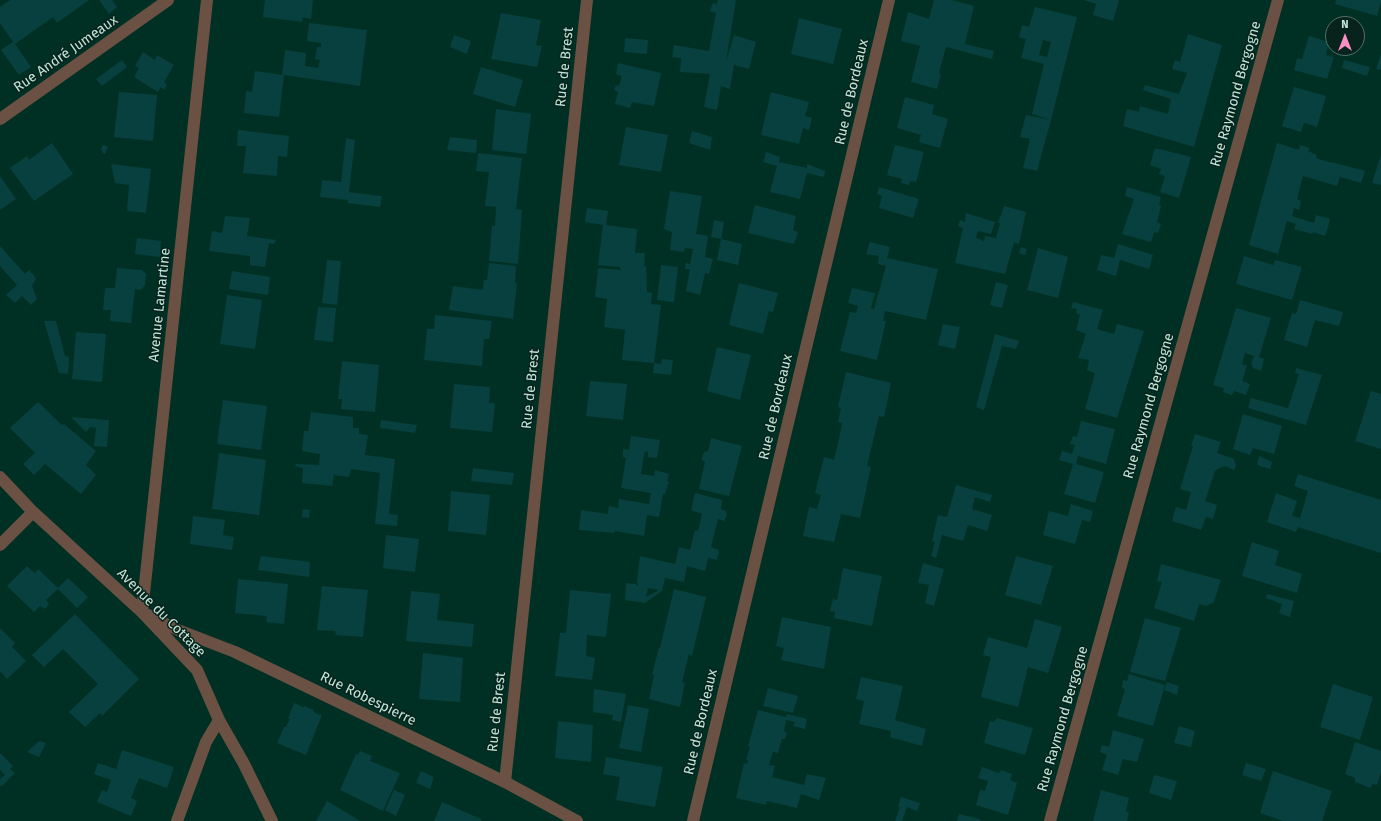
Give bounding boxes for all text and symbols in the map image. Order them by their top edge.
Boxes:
street label: Rue André Jumeaux [11,12,121,96]
north arrow [1325,16,1365,56]
text: N [1341,18,1349,31]
street label: Rue Raymond Bergogne [1207,19,1265,169]
street label: Rue de Brest [552,26,578,108]
street label: Rue de Bordeaux [832,38,872,146]
street label: Avenue Lamartine [146,247,174,363]
street label: Rue Raymond Bergogne [1120,331,1178,481]
street label: Rue de Brest [518,348,544,430]
street label: Rue de Bordeaux [756,353,796,461]
street label: Avenue du Cottage [113,565,209,661]
street label: Rue Raymond Bergogne [1034,644,1092,794]
street label: Rue Robespierre [317,668,419,730]
street label: Rue de Bordeaux [681,668,721,776]
street label: Rue de Brest [484,671,510,753]

